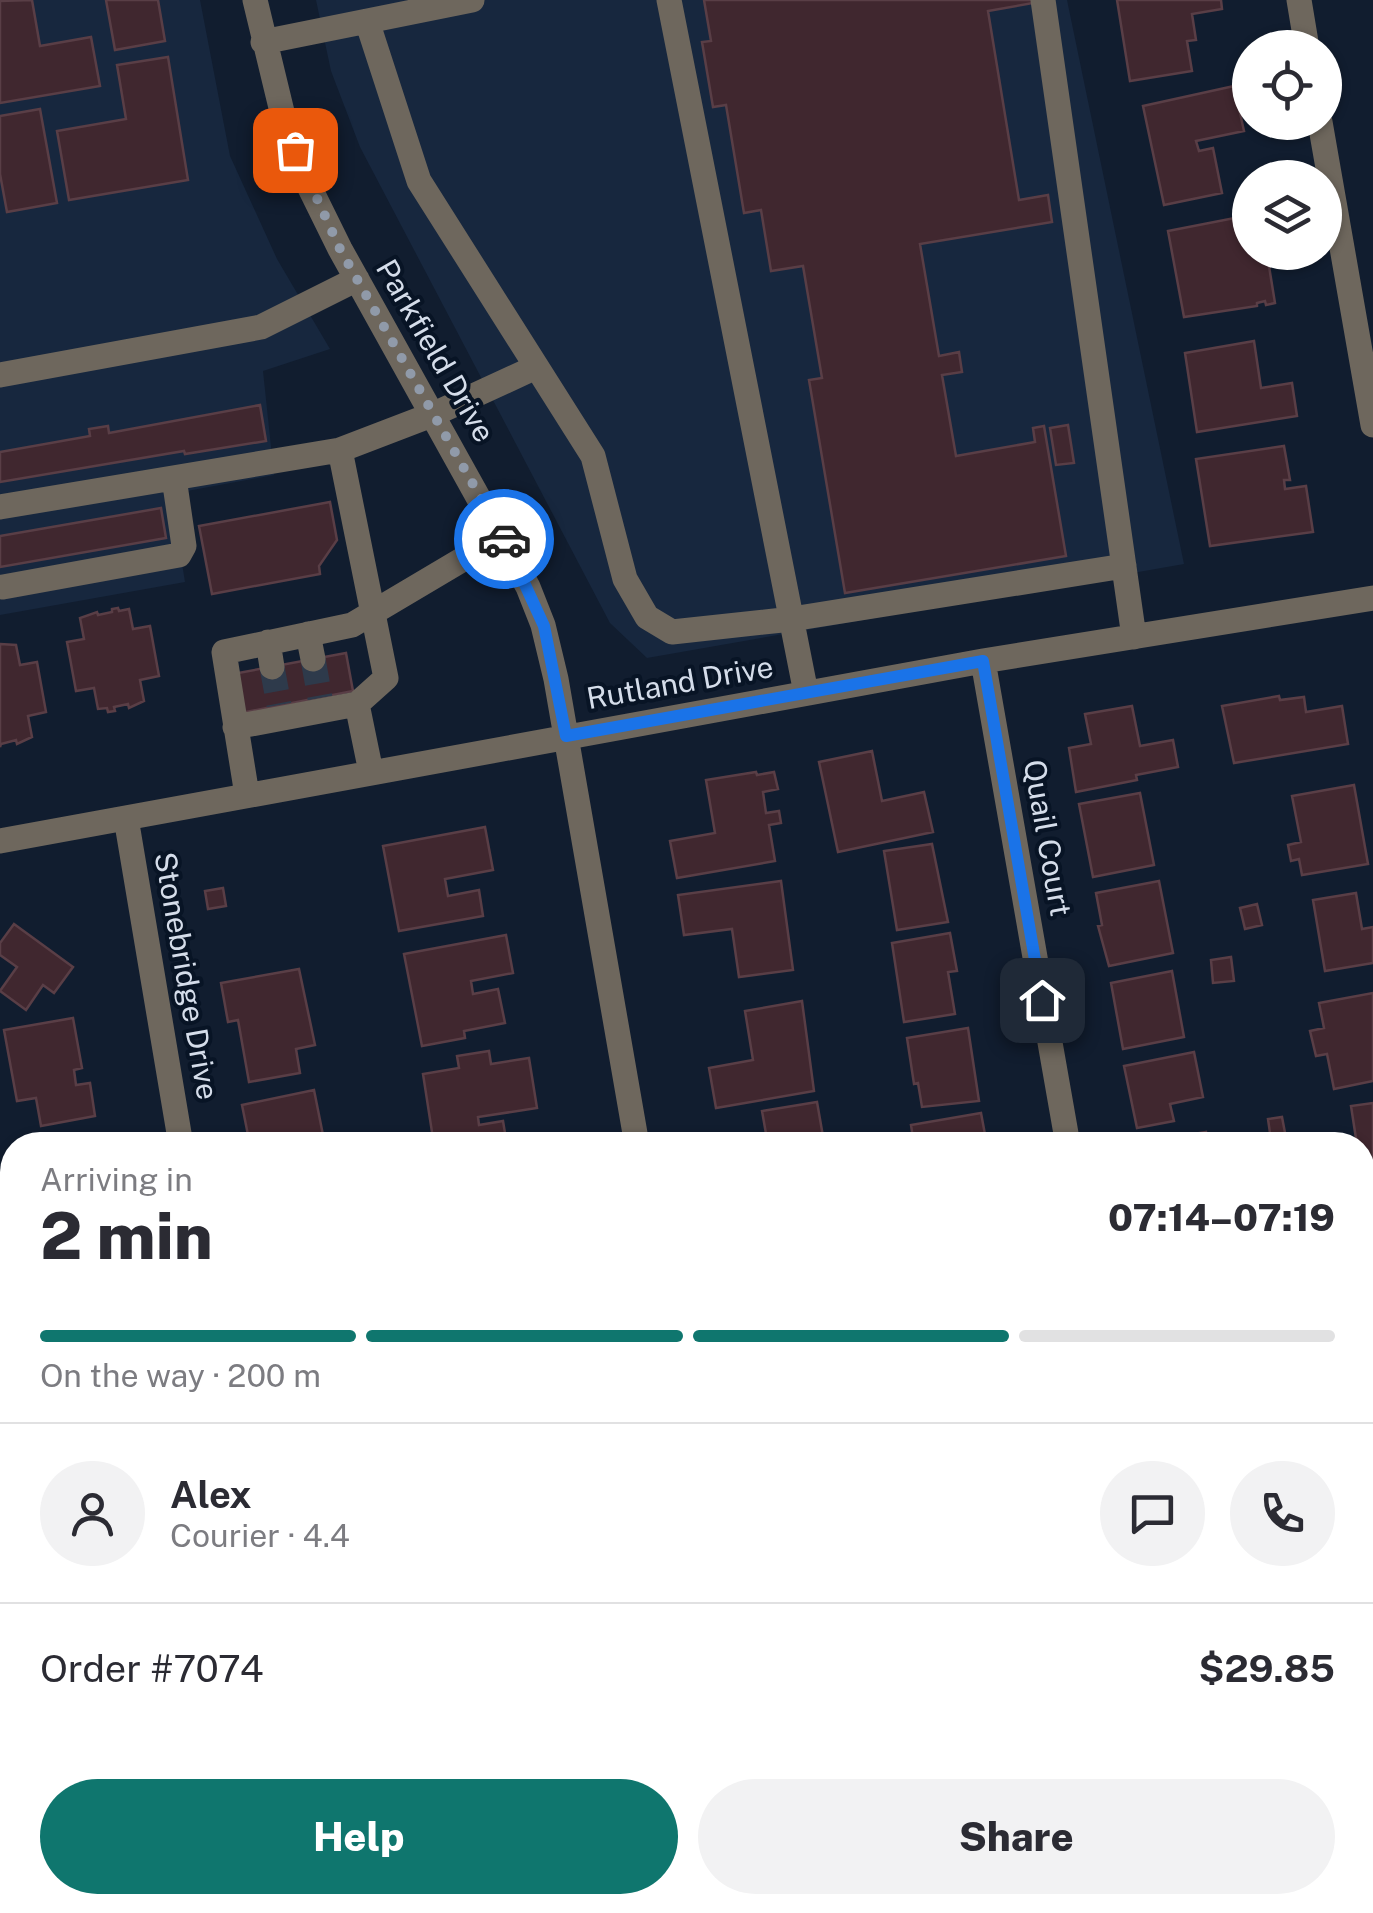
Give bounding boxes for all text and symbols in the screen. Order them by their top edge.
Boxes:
map controls [1232,30,1342,270]
button: locate [1232,30,1342,140]
pin [253,108,338,193]
icon: bag [268,123,323,178]
button: layers [1232,160,1342,270]
street label: Parkfield Drive [369,253,503,448]
courier [454,489,554,589]
icon: car [477,512,532,567]
street label: Rutland Drive [584,648,776,716]
street label: Quail Court [1016,757,1079,919]
street label: Stonebridge Drive [147,849,227,1103]
pin [1000,958,1085,1043]
icon: home [1015,973,1070,1028]
text: Arriving in [40,1161,193,1198]
text: 07:14–07:19 [1108,1195,1335,1240]
text: 2 min [40,1197,213,1274]
text: On the way · 200 m [40,1357,321,1394]
button: person [40,1461,145,1566]
button: chat [1100,1461,1205,1566]
button: phone [1230,1461,1335,1566]
text: Alex [170,1472,252,1517]
text: Courier · 4.4 [170,1517,350,1554]
text: Order #7074 [40,1646,264,1691]
text: $29.85 [1199,1646,1335,1691]
button: Help [40,1779,678,1894]
button: Share [698,1779,1335,1894]

